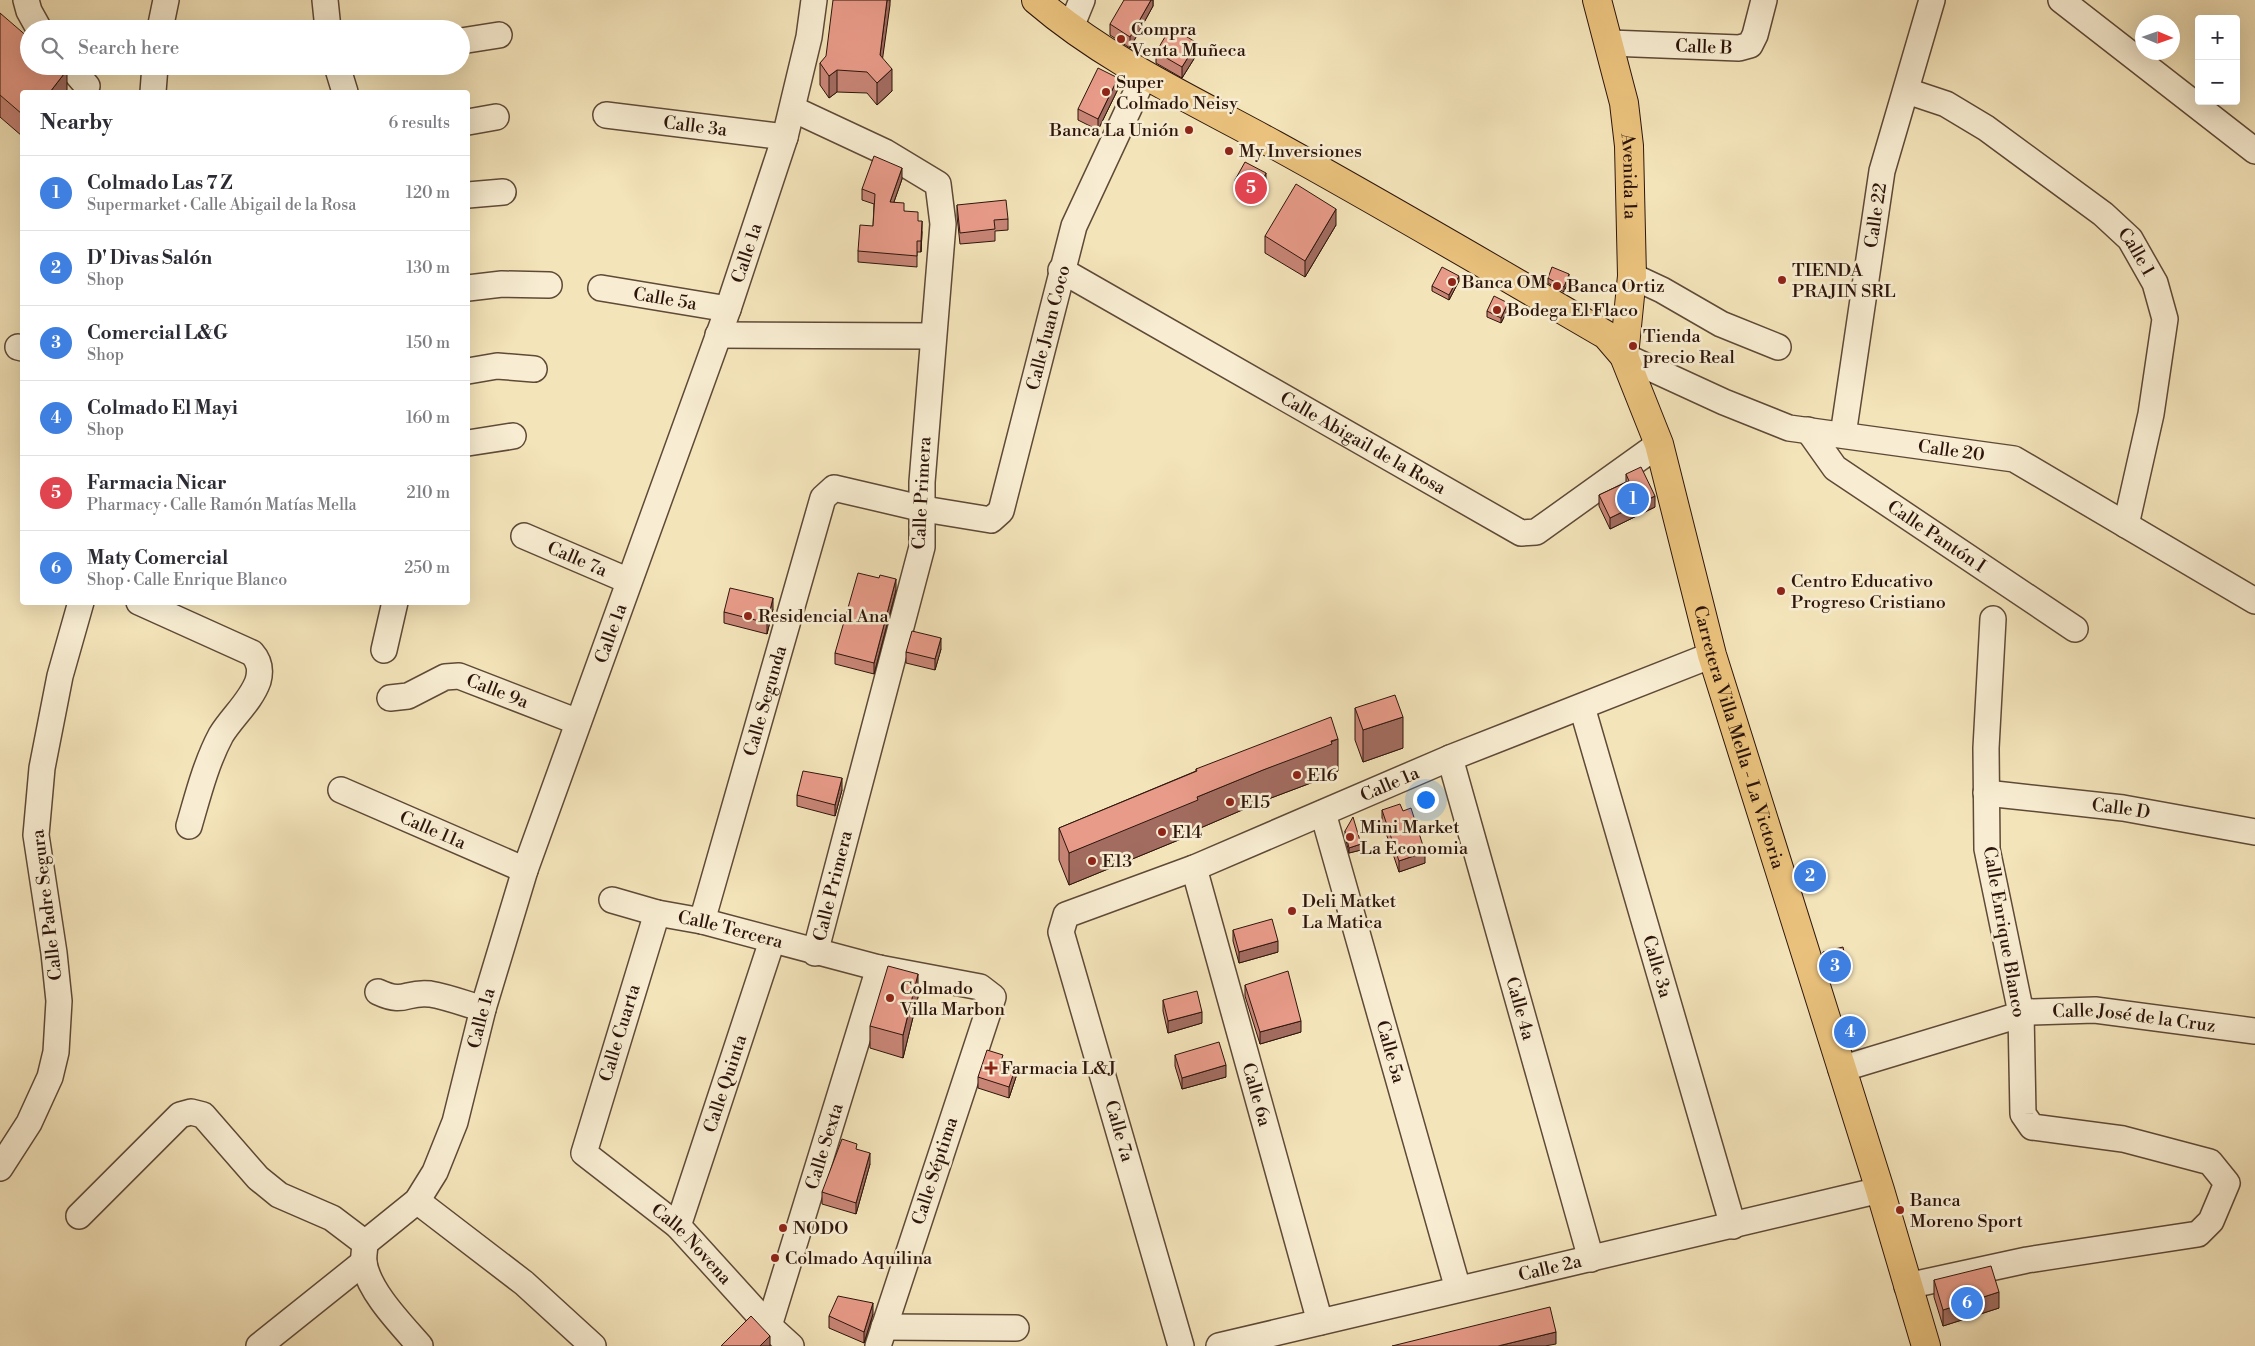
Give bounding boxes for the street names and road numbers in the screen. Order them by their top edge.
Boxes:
street label: Calle B [1675,34,1733,59]
street label: Calle 3a [662,111,729,141]
street label: Avenida 1a [1616,131,1642,220]
street label: Calle 22 [1859,181,1892,249]
street label: Calle 1a [726,219,767,286]
street label: Calle 1 [2113,222,2160,280]
street label: Calle Juan Coco [1021,263,1075,392]
street label: Calle 5a [632,282,699,315]
street label: Calle Abigail de la Rosa [1276,386,1451,500]
street label: Calle 20 [1917,434,1986,466]
street label: Calle Primera [908,435,936,550]
street label: Calle Pantón I [1883,495,1990,578]
street label: Calle 7a [544,536,612,582]
street label: Calle 1a [589,600,632,666]
street label: Carretera Villa Mella - La Victoria [1688,603,1790,872]
street label: Calle Segunda [738,642,792,759]
street label: Calle 9a [463,668,533,714]
street label: Calle 1a [1357,761,1423,807]
street label: Calle D [2091,793,2152,824]
street label: Calle 11a [396,805,470,855]
street label: Calle Padre Segura [26,827,68,982]
street label: Calle Primera [808,828,858,944]
street label: Calle Enrique Blanco [1978,845,2030,1019]
street label: Calle Tercera [676,905,786,954]
street label: Calle 3a [1637,932,1678,1001]
street label: Calle 4a [1501,974,1541,1043]
street label: Calle Cuarta [594,981,646,1085]
street label: Calle 1a [462,984,501,1051]
street label: Calle José de la Cruz [2052,998,2217,1037]
street label: Calle 5a [1371,1018,1411,1086]
street label: Calle Quinta [698,1031,752,1135]
street label: Calle 6a [1237,1060,1277,1130]
street label: Calle 7a [1099,1097,1139,1165]
street label: Calle Sexta [800,1099,849,1192]
street label: Calle Séptima [907,1113,964,1228]
street label: Calle Novena [647,1198,738,1290]
street label: Calle 2a [1516,1249,1585,1286]

